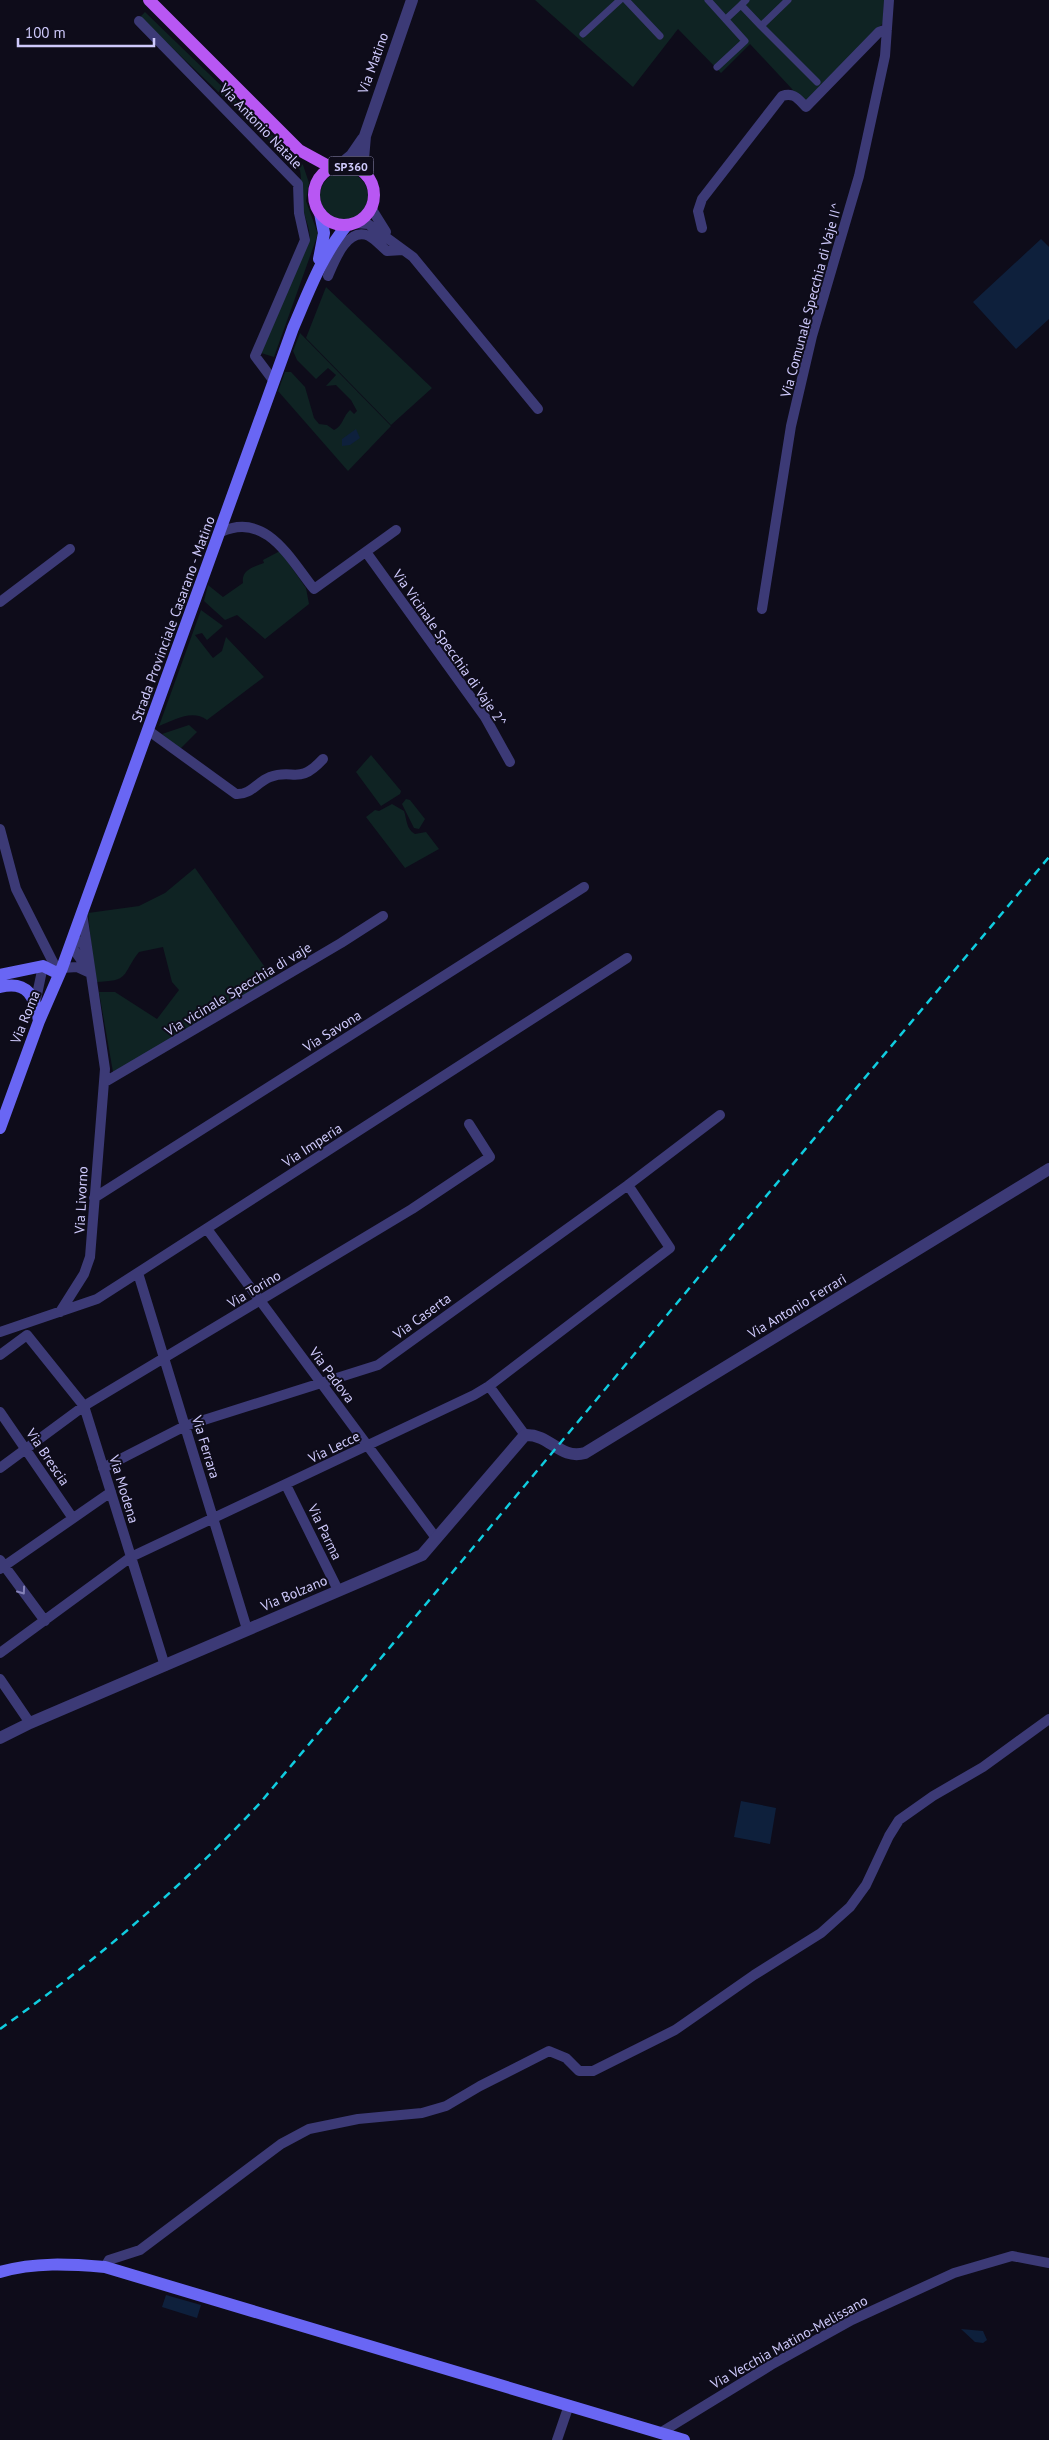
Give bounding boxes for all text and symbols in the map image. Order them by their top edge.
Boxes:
scale bar [18,15,154,47]
text: 100 m [25,23,66,42]
street label: Via Matino [353,30,392,97]
street label: Via Antonio Natale [215,79,306,172]
road number: SP360 [328,157,374,176]
street label: Via Comunale Specchia di Vaje II^ [776,201,846,400]
street label: Strada Provinciale Casarano - Matino [127,513,219,725]
street label: Via Vicinale Specchia di Vaje 2^ [388,565,511,730]
street label: Via vicinale Specchia di vaje [160,938,315,1041]
street label: Via Roma [6,988,44,1047]
street label: Via Savona [299,1006,365,1057]
street label: Via Imperia [278,1119,345,1172]
street label: Via Livorno [70,1166,92,1235]
street label: Via Torino [223,1266,284,1312]
street label: Via Antonio Ferrari [744,1269,850,1343]
street label: Via Caserta [389,1289,454,1344]
street label: Via Padova [305,1343,359,1407]
street label: Via Ferrara [188,1412,224,1481]
street label: Via Brescia [22,1424,74,1489]
street label: Via Lecce [305,1427,363,1468]
street label: Via Modena [105,1452,143,1525]
street label: Via Parma [303,1500,346,1563]
street label: Via Bolzano [257,1571,330,1615]
one-way arrow [16,1585,25,1595]
street label: Via Vecchia Matino-Melissano [706,2291,871,2393]

